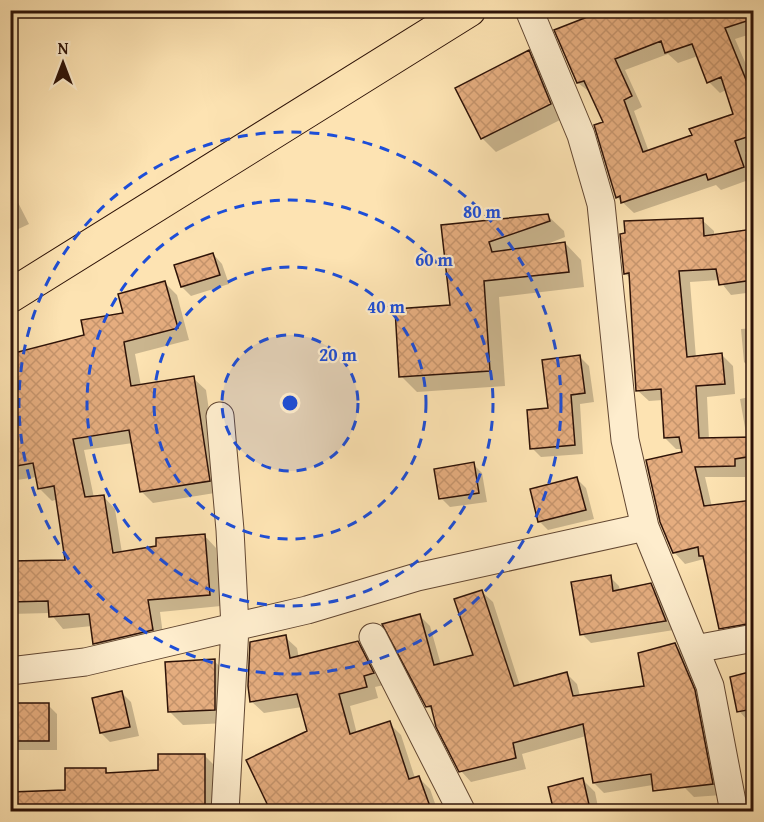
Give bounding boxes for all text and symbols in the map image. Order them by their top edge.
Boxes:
north arrow [33,33,93,93]
text: N [58,36,69,60]
text: 80 m [463,198,502,225]
text: 60 m [415,246,454,273]
text: 40 m [367,293,406,320]
text: 20 m [319,341,358,368]
centre of rings [280,393,300,413]

